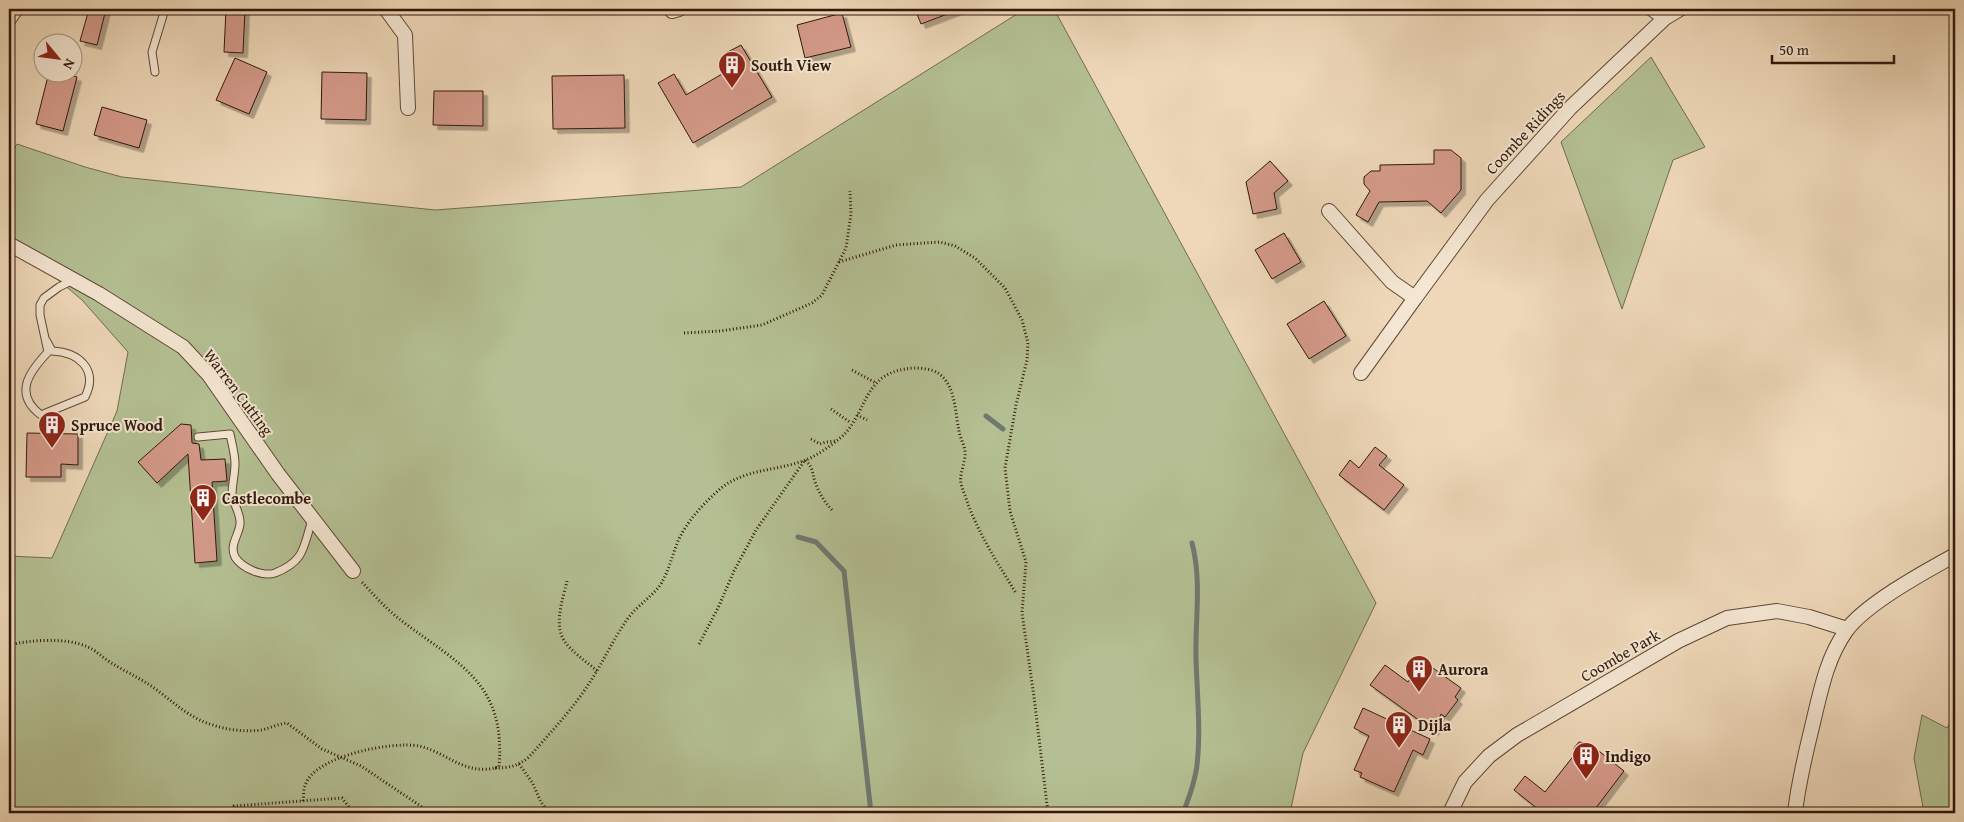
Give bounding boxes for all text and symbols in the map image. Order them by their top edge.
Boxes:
north arrow [32,32,82,82]
scale bar [1772,32,1894,64]
text: 50 m [1779,39,1810,60]
building icon: South View [717,50,747,89]
place label: South View [751,53,832,77]
text: N [58,55,80,74]
street label: Coombe Ridings [1480,85,1570,179]
street label: Warren Cutting [198,343,280,441]
building icon: Spruce Wood [37,410,67,449]
place label: Spruce Wood [71,413,164,437]
building icon: Castlecombe [188,483,218,522]
place label: Castlecombe [222,486,311,510]
street label: Coombe Park [1576,622,1665,687]
building icon: Aurora [1404,654,1434,693]
place label: Aurora [1438,657,1489,681]
building icon: Dijla [1384,710,1414,749]
place label: Dijla [1418,713,1452,737]
building icon: Indigo [1571,741,1601,780]
place label: Indigo [1605,744,1651,768]

